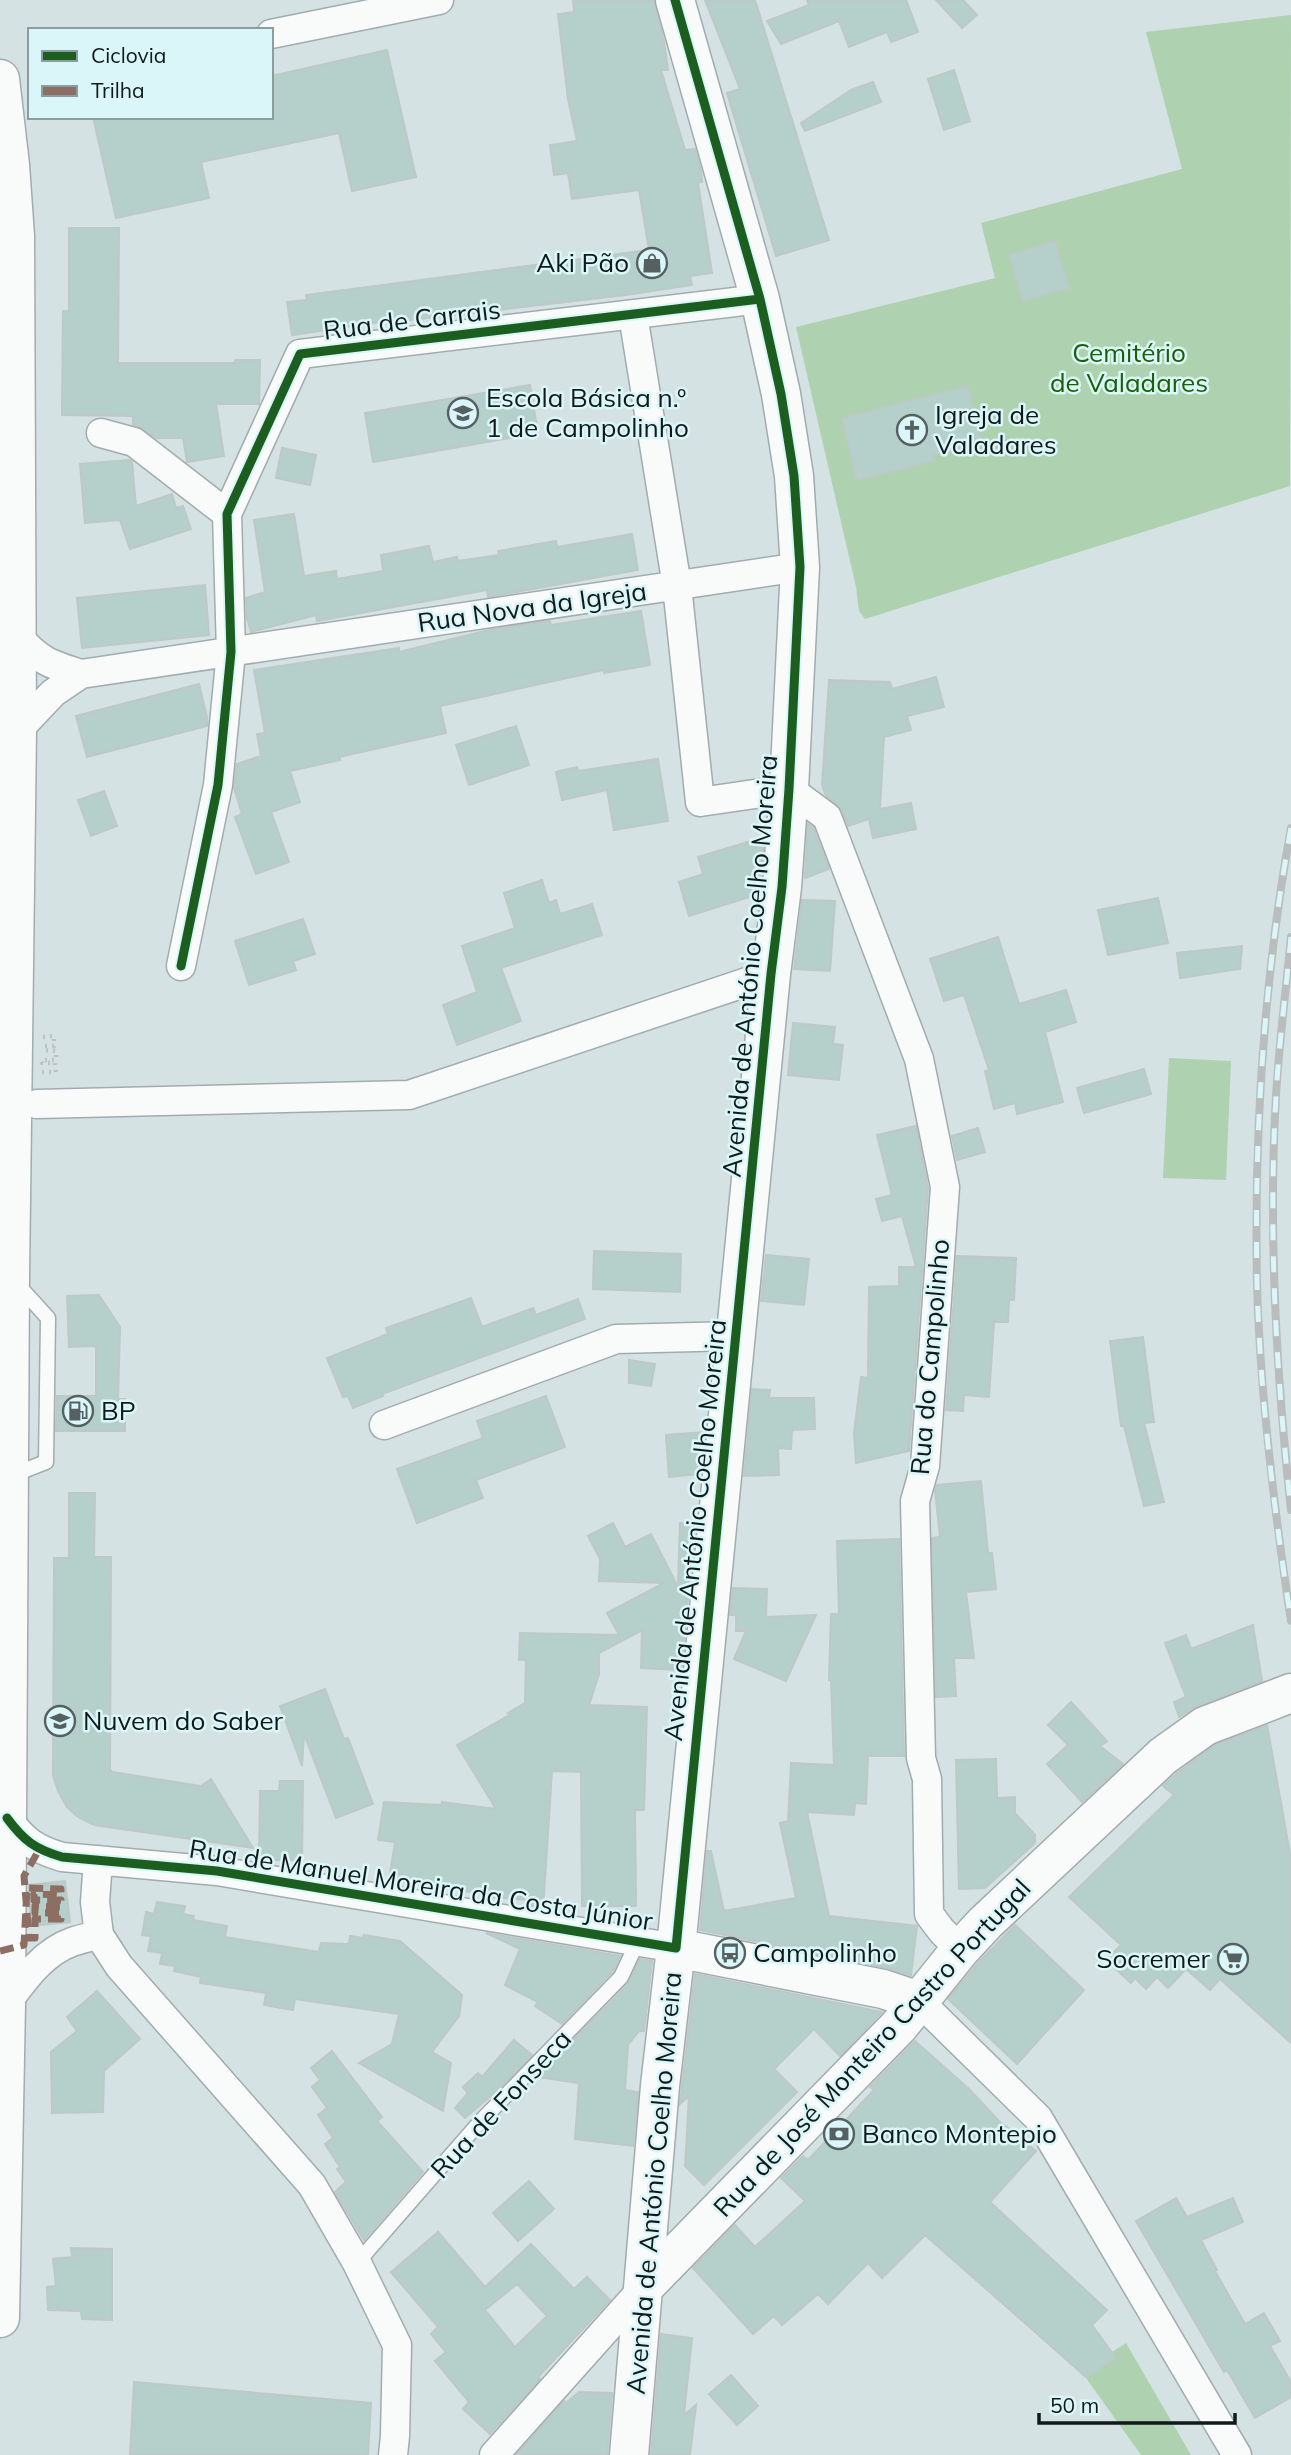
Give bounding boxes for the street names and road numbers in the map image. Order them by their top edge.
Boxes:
street label: Rua de Carrais [321,292,502,347]
street label: Rua Nova da Igreja [415,574,649,639]
street label: Avenida de António Coelho Moreira [715,753,784,1179]
street label: Rua do Campolinho [903,1238,956,1476]
street label: Avenida de António Coelho Moreira [656,1317,733,1742]
street label: Rua de Manuel Moreira da Costa Júnior [187,1832,656,1938]
street label: Rua de José Monteiro Castro Portugal [706,1872,1037,2224]
street label: Avenida de António Coelho Moreira [619,1970,688,2396]
street label: Rua de Fonseca [423,2022,578,2185]

